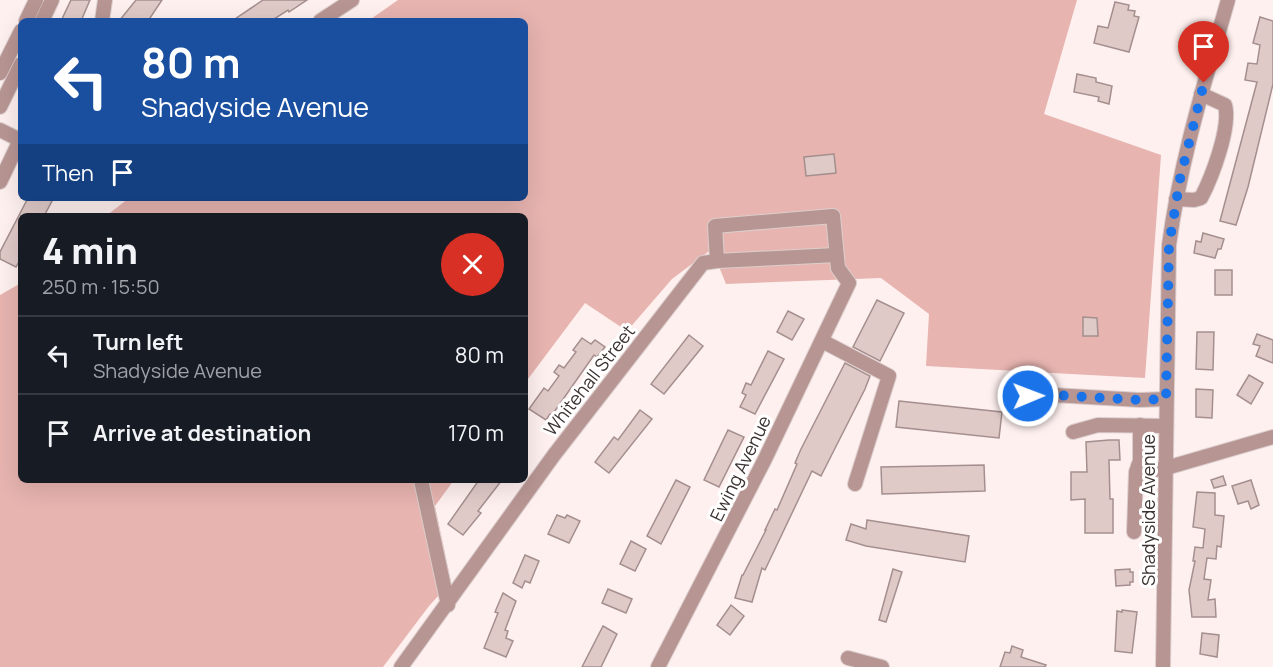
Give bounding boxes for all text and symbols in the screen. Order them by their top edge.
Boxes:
pin [1178,21,1229,83]
icon: arrive [1187,30,1220,63]
text: 80 m [141,33,241,91]
icon: left [42,42,120,120]
text: Shadyside Avenue [141,88,369,125]
icon: arrive [106,156,139,189]
text: Then [42,158,94,188]
text: 4 min [42,226,138,275]
button: close [441,233,504,296]
text: 250 m · 15:50 [42,273,160,300]
street label: Whitehall Street [538,320,640,440]
text: Turn left [93,327,183,357]
icon: left [42,339,75,372]
text: 80 m [455,340,504,370]
text: Shadyside Avenue [93,357,262,384]
position arrow [996,364,1060,428]
street label: Ewing Avenue [704,411,776,525]
icon: arrive [42,417,75,450]
text: Arrive at destination [93,418,311,448]
text: 170 m [448,418,504,448]
street label: Shadyside Avenue [1136,434,1160,586]

